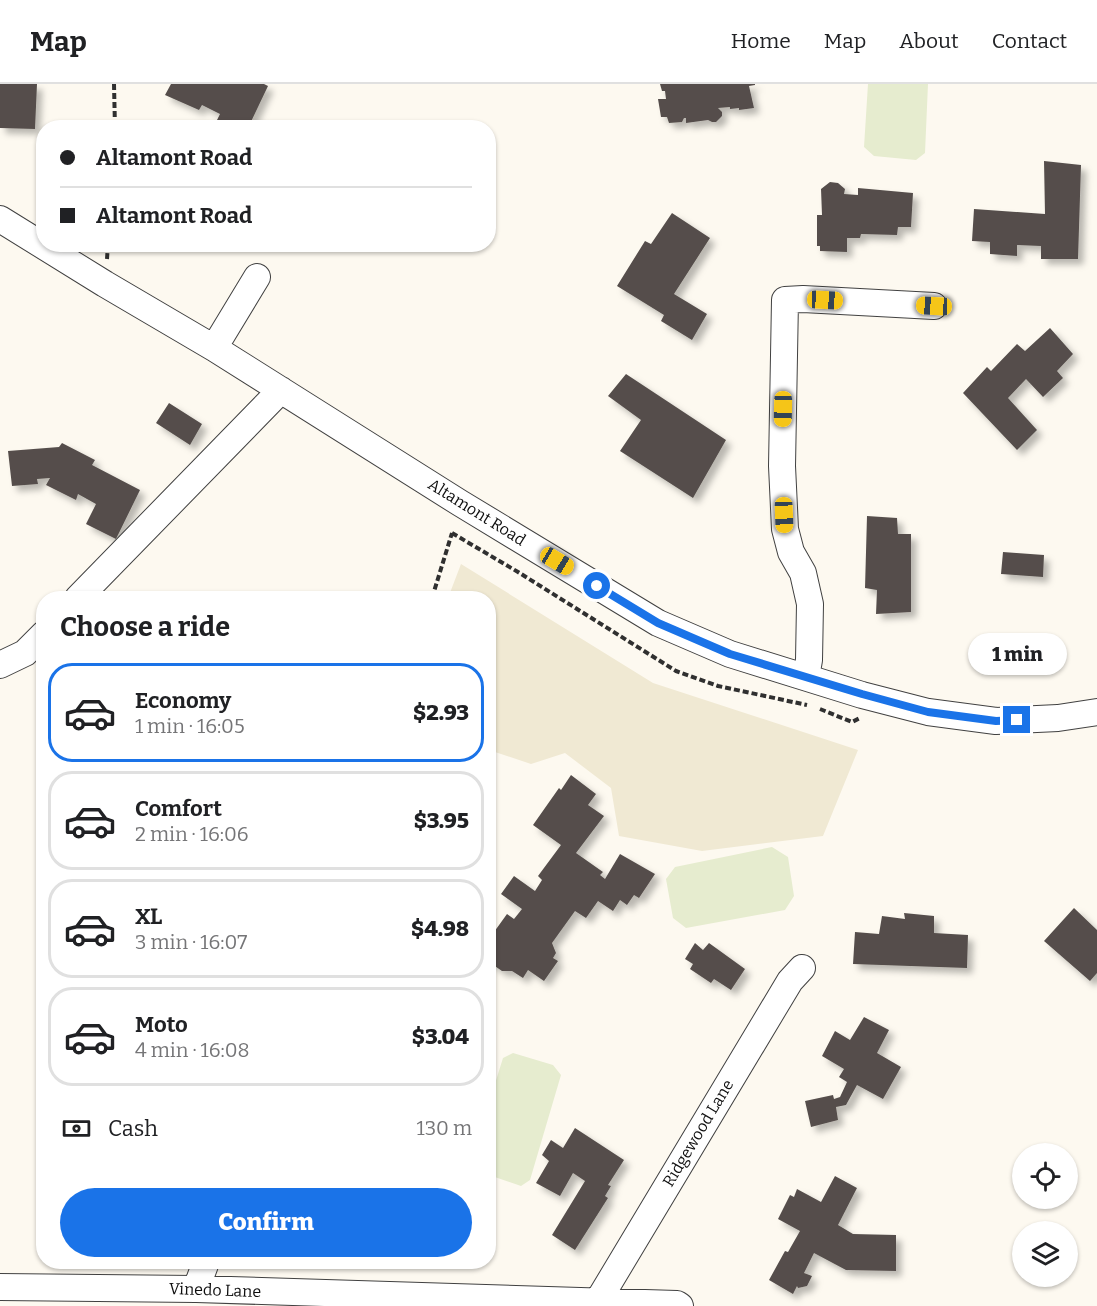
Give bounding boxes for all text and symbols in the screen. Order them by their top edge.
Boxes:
text: Map [30,25,87,58]
text: Home [731,28,791,54]
text: Map [824,28,866,54]
text: About [899,28,959,54]
text: Contact [992,28,1067,54]
text: Altamont Road [96,144,252,171]
text: Altamont Road [96,202,252,229]
car [807,290,843,310]
car [916,296,952,316]
car [774,391,792,427]
street label: Altamont Road [425,474,530,550]
car [774,497,794,533]
car [537,544,577,578]
route start [583,572,610,599]
text: Choose a ride [60,611,230,643]
callout: 1 min [968,633,1066,675]
text: 1 min [992,642,1043,666]
icon: car [63,686,117,740]
text: Economy [135,687,231,714]
text: $2.93 [413,699,469,726]
route end [1003,706,1030,733]
text: 1 min · 16:05 [135,714,245,738]
icon: car [63,794,117,848]
text: Comfort [135,795,222,822]
text: $3.95 [414,807,469,834]
text: 2 min · 16:06 [135,822,248,846]
icon: car [63,902,117,956]
text: XL [135,903,162,930]
text: $4.98 [411,915,469,942]
text: 3 min · 16:07 [135,930,247,954]
icon: car [63,1010,117,1064]
text: Moto [135,1011,188,1038]
text: $3.04 [412,1023,469,1050]
text: 4 min · 16:08 [135,1038,250,1062]
street label: Ridgewood Lane [659,1076,737,1190]
icon: cash [60,1112,93,1145]
text: Cash [108,1115,158,1142]
text: 130 m [417,1116,472,1140]
map controls [1012,1143,1078,1287]
button: locate [1012,1143,1078,1209]
button: Confirm [60,1188,472,1257]
button: layers [1012,1221,1078,1287]
street label: Vinedo Lane [169,1279,261,1301]

